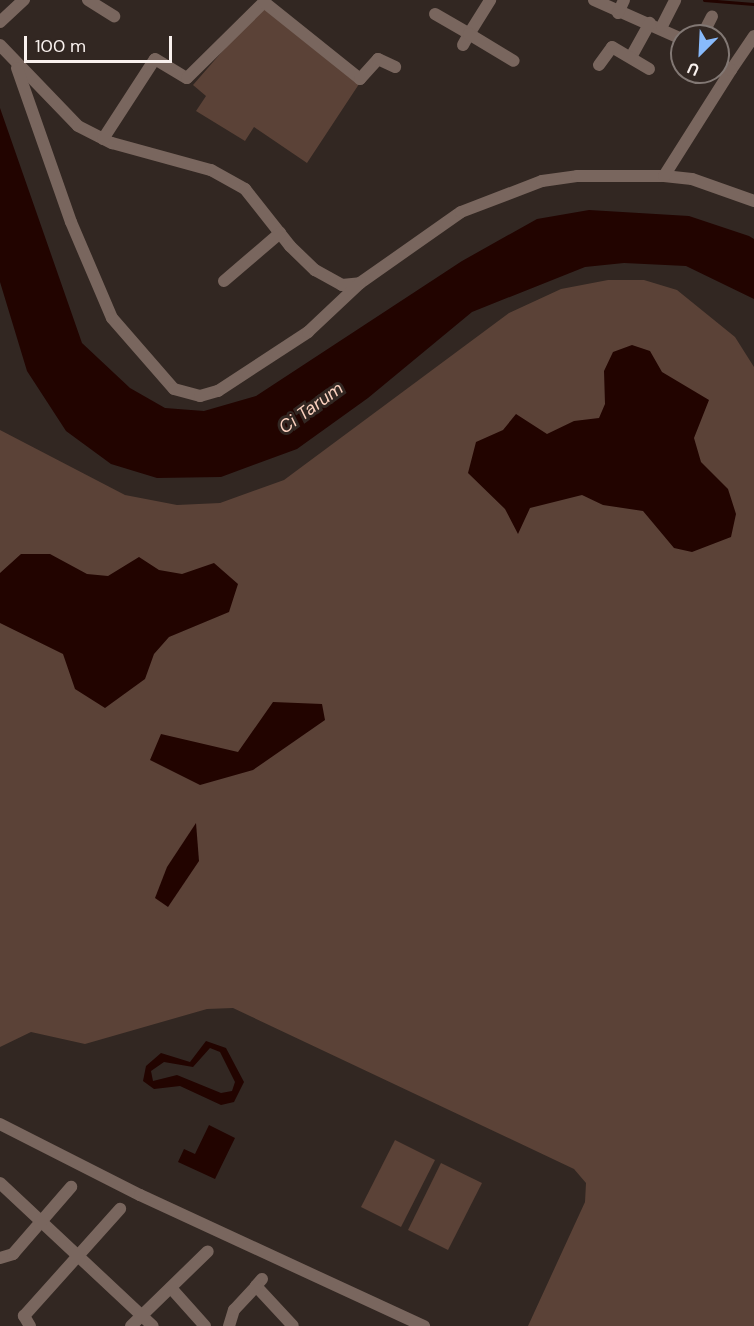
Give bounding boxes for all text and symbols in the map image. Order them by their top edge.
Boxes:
scale bar [27,24,176,62]
north arrow [670,24,730,84]
text: 100 m [35,34,86,58]
text: U [684,57,703,81]
water label: Ci Tarum [275,377,347,439]

